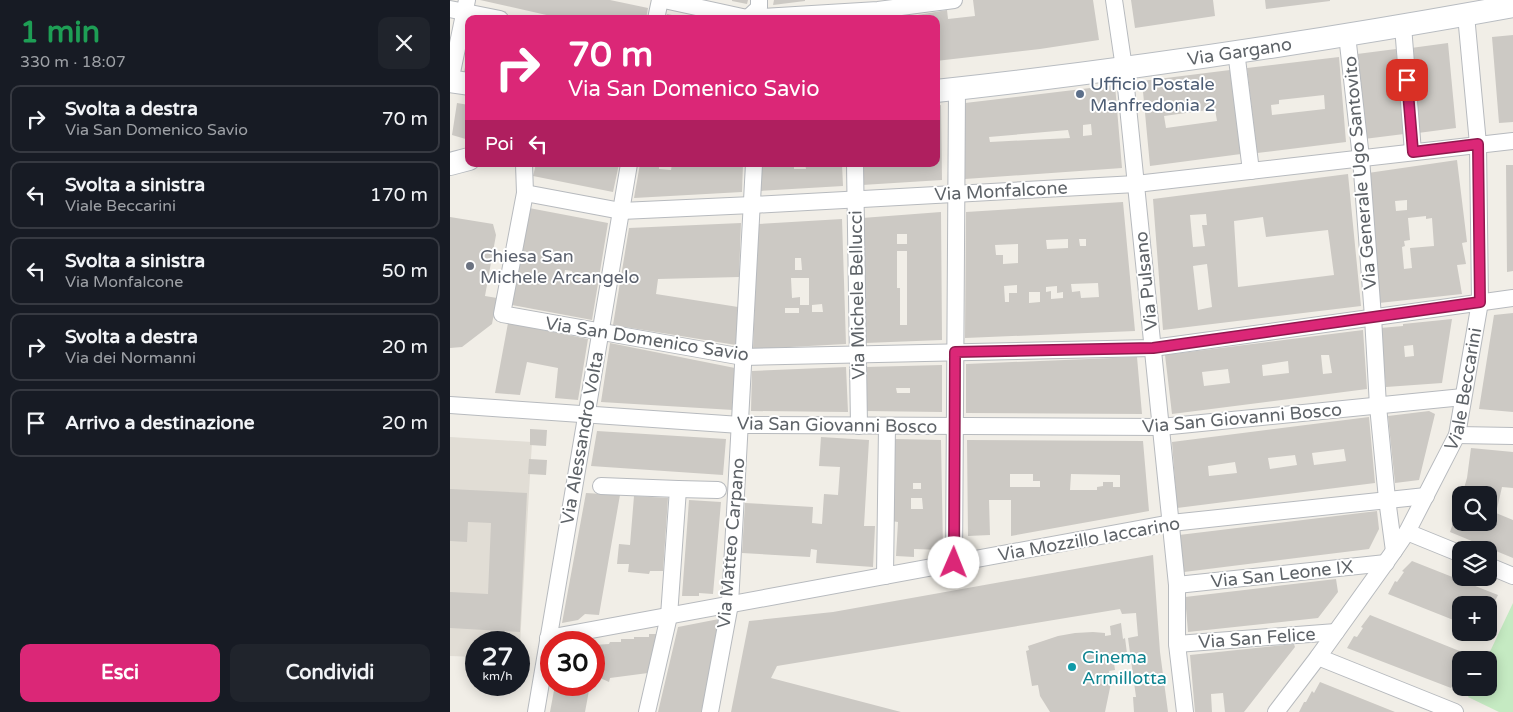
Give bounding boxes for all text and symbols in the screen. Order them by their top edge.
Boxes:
text: 1 min [20,14,100,51]
button: close [378,17,430,69]
street label: Via Gargano [1186,33,1293,70]
text: 70 m [568,34,653,76]
icon: right [485,35,550,100]
text: 330 m · 18:07 [20,52,126,72]
street label: Via Generale Ugo Santovito [1339,55,1381,291]
pin [1386,59,1428,101]
icon: arrive [1393,66,1421,94]
place label: Ufficio Postale Manfredonia 2 [1090,73,1216,116]
text: Via San Domenico Savio [568,76,820,102]
marker: Ufficio Postale Manfredonia 2 [1074,88,1086,100]
text: Svolta a destra [65,98,198,120]
icon: right [22,105,50,133]
text: 70 m [382,108,428,130]
text: Via San Domenico Savio [65,120,248,140]
icon: left [524,130,552,158]
text: Poi [485,133,514,155]
text: Svolta a sinistra [65,174,205,196]
street label: Via Monfalcone [934,177,1068,205]
icon: left [22,181,50,209]
text: 170 m [370,184,428,206]
text: Viale Beccarini [65,196,176,216]
street label: Via Michele Bellucci [845,210,869,380]
street label: Via Pulsano [1130,230,1162,332]
place label: Chiesa San Michele Arcangelo [480,245,639,288]
text: Svolta a sinistra [65,250,205,272]
icon: left [22,257,50,285]
text: 50 m [382,260,428,282]
marker: Chiesa San Michele Arcangelo [464,260,476,272]
text: Via Monfalcone [65,272,183,292]
street label: Via San Domenico Savio [544,312,750,366]
text: Svolta a destra [65,326,198,348]
street label: Viale Beccarini [1440,326,1486,455]
icon: right [22,333,50,361]
text: 20 m [382,336,428,358]
text: Via dei Normanni [65,348,196,368]
street label: Via Alessandro Volta [556,350,608,526]
street label: Via San Giovanni Bosco [1141,398,1343,438]
icon: arrive [22,409,50,437]
text: Arrivo a destinazione [65,412,255,434]
text: 20 m [382,412,428,434]
street label: Via San Giovanni Bosco [737,412,937,438]
street label: Via Matteo Carpano [713,457,749,629]
map controls [1452,486,1497,696]
button: search [1452,486,1497,531]
street label: Via Mozzillo Iaccarino [996,512,1182,566]
position arrow [927,536,979,588]
button: layers [1452,541,1497,586]
street label: Via San Leone IX [1210,556,1354,592]
button: + [1452,596,1497,641]
street label: Via San Felice [1198,623,1316,653]
speed limit sign: 30 [540,631,605,696]
text: 27 [482,642,513,672]
button: Esci [20,644,220,702]
button: Condividi [230,644,430,702]
place label: Cinema Armillotta [1082,646,1167,689]
button: − [1452,651,1497,696]
marker: Cinema Armillotta [1066,661,1078,673]
text: km/h [482,669,513,683]

